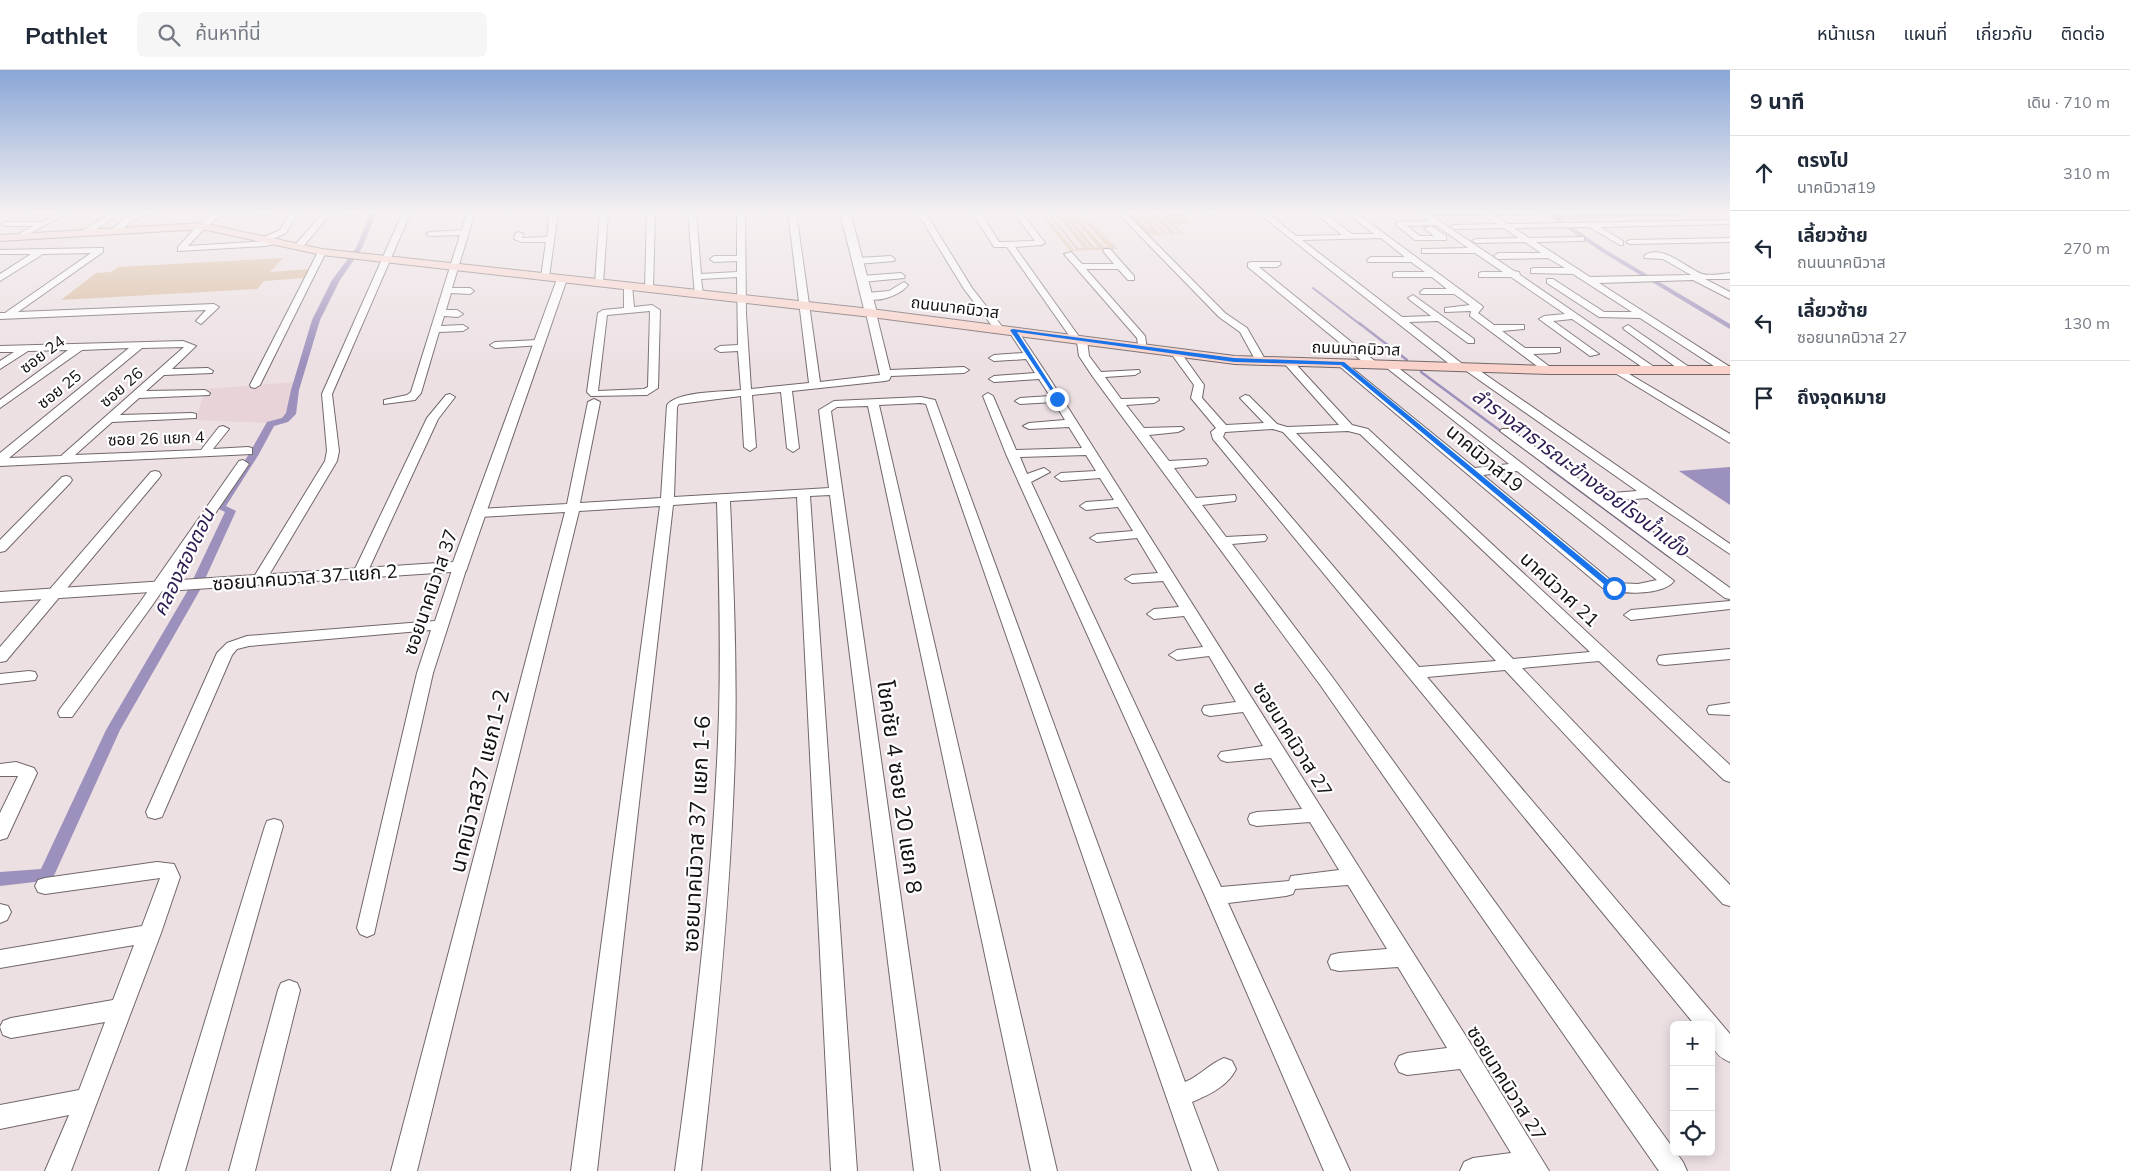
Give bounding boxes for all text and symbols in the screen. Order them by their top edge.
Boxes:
search box [137,12,487,57]
text: Pathlet [25,20,107,50]
icon: search [155,21,183,49]
text: ค้นหาที่นี่ [195,21,261,45]
text: หน้าแรก [1817,22,1875,45]
text: แผนที่ [1903,22,1947,45]
text: เกี่ยวกับ [1975,22,2033,45]
text: ติดต่อ [2061,22,2105,45]
text: 9 นาที [1750,88,1805,114]
text: เดิน · 710 m [2027,92,2110,112]
text: ตรงไป [1797,148,1849,172]
icon: ahead [1750,159,1778,187]
text: 310 m [2063,163,2110,183]
text: นาคนิวาส19 [1797,177,1876,197]
text: เลี้ยวซ้าย [1797,223,1868,247]
icon: left [1750,234,1778,262]
text: 270 m [2063,238,2110,258]
text: ถนนนาคนิวาส [1797,252,1886,272]
street label: ถนนนาคนิวาส [910,292,1000,322]
text: เลี้ยวซ้าย [1797,298,1868,322]
icon: left [1750,309,1778,337]
text: 130 m [2063,313,2110,333]
text: ซอยนาคนิวาส 27 [1797,327,1907,347]
street label: ซอย 24 [16,330,69,377]
street label: ถนนนาคนิวาส [1311,336,1401,360]
street label: ซอย 26 [95,363,147,411]
street label: ซอย 25 [33,365,85,413]
water label: ลำรางสาธารณะข้างซอยโรงน้ำแข็ง [1468,381,1696,563]
icon: arrive [1750,384,1778,412]
text: ถึงจุดหมาย [1797,385,1887,409]
route end [1046,388,1069,411]
street label: นาคนิวาส19 [1442,419,1528,497]
street label: ซอย 26 แยก 4 [107,426,205,450]
water label: คลองสองตอน [146,503,220,620]
street label: ซอยนาคนิวาส 37 [397,526,463,658]
street label: นาคนิวาศ 21 [1515,546,1605,632]
street label: ซอยนาคนวาส 37 แยก 2 [212,559,398,595]
route start [1603,577,1626,600]
street label: ซอยนาคนิวาส 27 [1248,677,1338,801]
street label: โชคชัย 4 ซอย 20 แยก 8 [871,679,929,895]
street label: นาคนิวาส37 แยก1-2 [443,686,515,876]
street label: ซอยนาคนิวาส 37 แยก 1-6 [676,715,716,953]
street label: ซอยนาคนิวาส 27 [1462,1021,1552,1145]
map controls [1670,1021,1715,1156]
button: + [1670,1021,1715,1066]
button: − [1670,1066,1715,1111]
button: locate [1670,1111,1715,1156]

